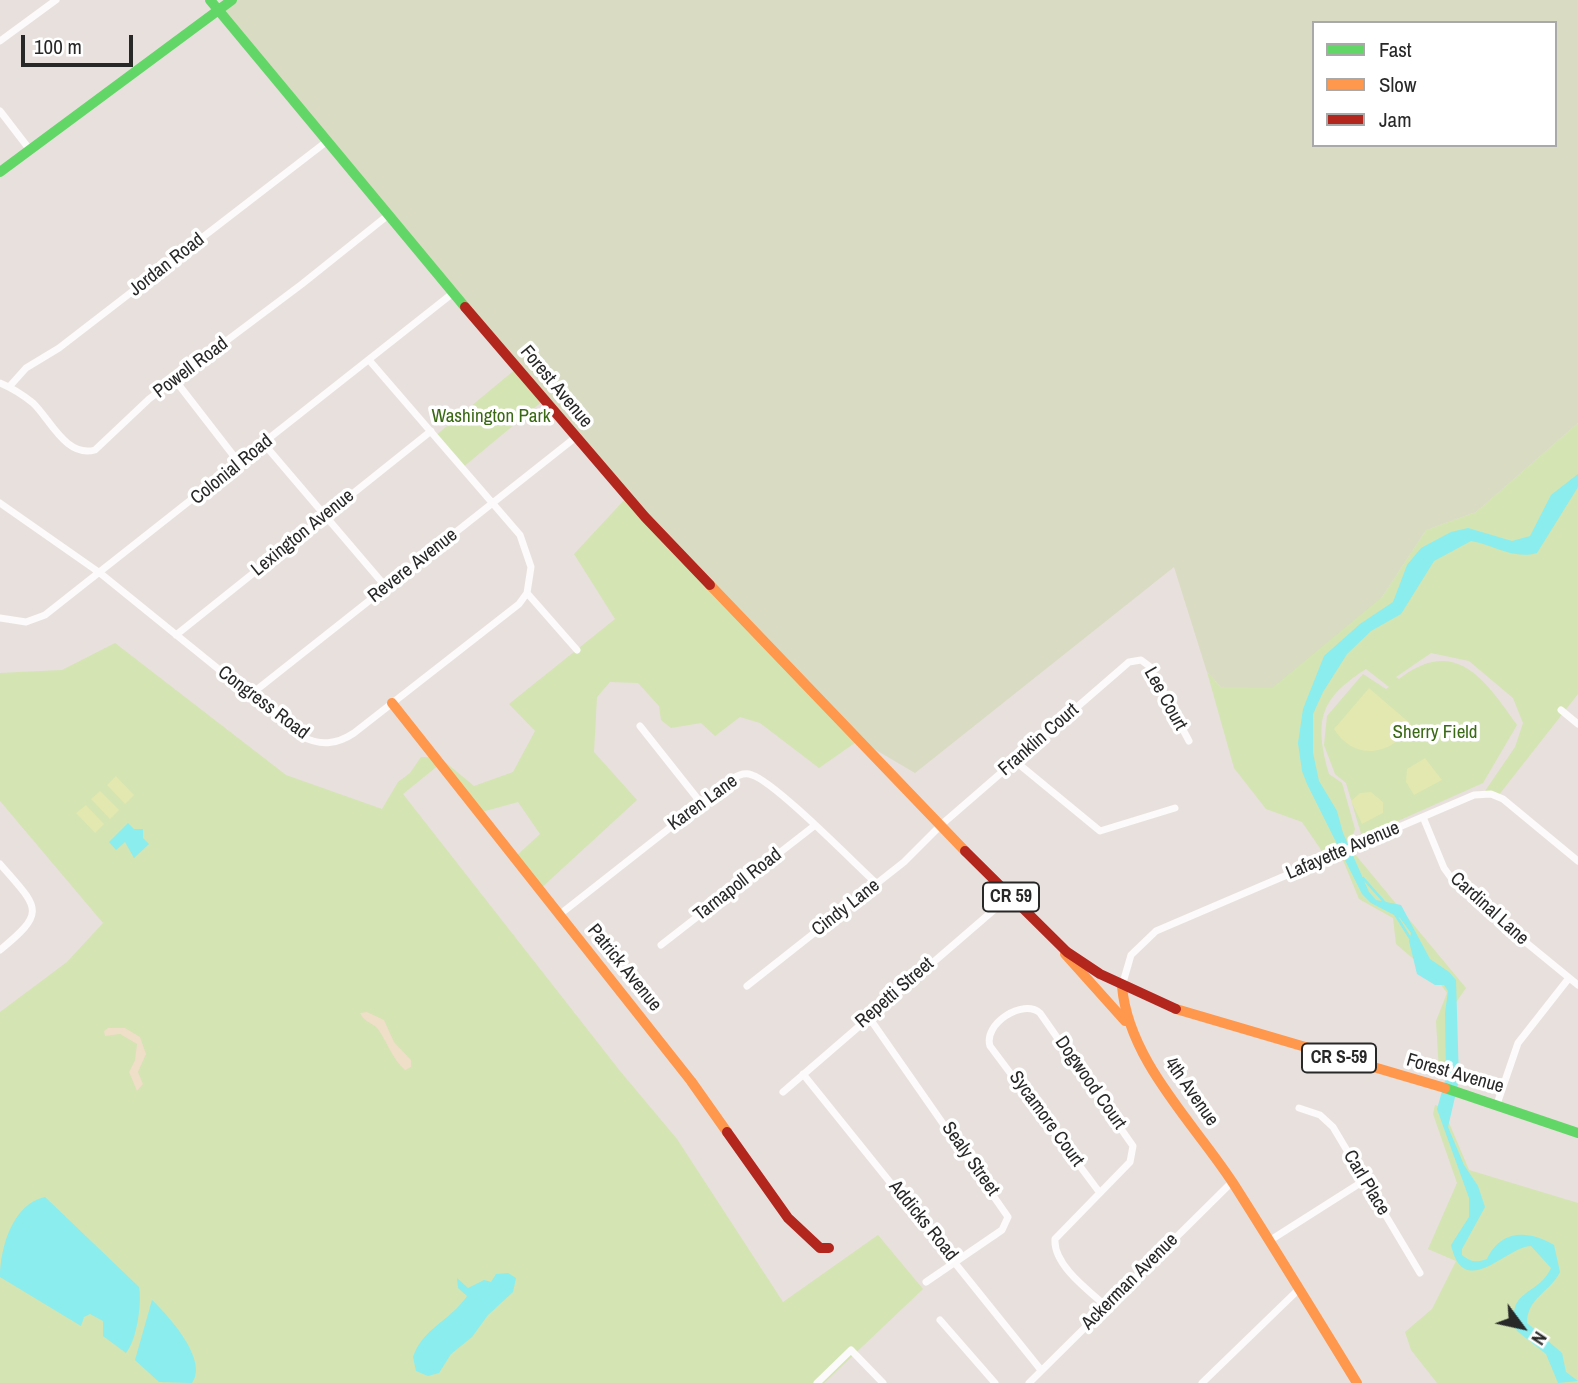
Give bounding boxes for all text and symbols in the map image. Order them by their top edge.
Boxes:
scale bar [24,21,136,65]
legend [1312,21,1557,147]
text: 100 m [34,32,82,61]
text: Fast [1379,35,1412,64]
text: Slow [1379,70,1416,99]
text: Jam [1379,105,1412,134]
street label: Jordan Road [125,229,209,301]
street label: Powell Road [149,333,233,403]
street label: Forest Avenue [515,341,597,433]
park label: Washington Park [432,406,550,428]
street label: Colonial Road [186,430,278,510]
street label: Lexington Avenue [247,485,359,581]
street label: Revere Avenue [364,524,462,608]
street label: Congress Road [213,661,313,745]
street label: Lee Court [1138,664,1192,734]
street label: Franklin Court [994,699,1084,781]
park label: Sherry Field [1393,722,1477,744]
street label: Karen Lane [664,770,742,836]
street label: Lafayette Avenue [1283,817,1403,885]
street label: Tarnapoll Road [690,844,786,926]
street label: Cardinal Lane [1445,868,1533,950]
street label: Cindy Lane [808,874,884,942]
road number: CR 59 [983,882,1039,912]
street label: Patrick Avenue [582,920,666,1016]
street label: Repetti Street [851,953,939,1033]
street label: Dogwood Court [1050,1032,1130,1134]
road number: CR S-59 [1302,1044,1376,1072]
street label: Forest Avenue [1404,1049,1506,1099]
street label: 4th Avenue [1159,1053,1223,1131]
street label: Sycamore Court [1004,1067,1088,1171]
street label: Sealy Street [936,1118,1004,1200]
street label: Carl Place [1338,1146,1394,1220]
street label: Addicks Road [884,1176,962,1266]
street label: Ackerman Avenue [1077,1229,1183,1335]
north arrow [1487,1292,1557,1362]
text: N [1526,1327,1554,1350]

